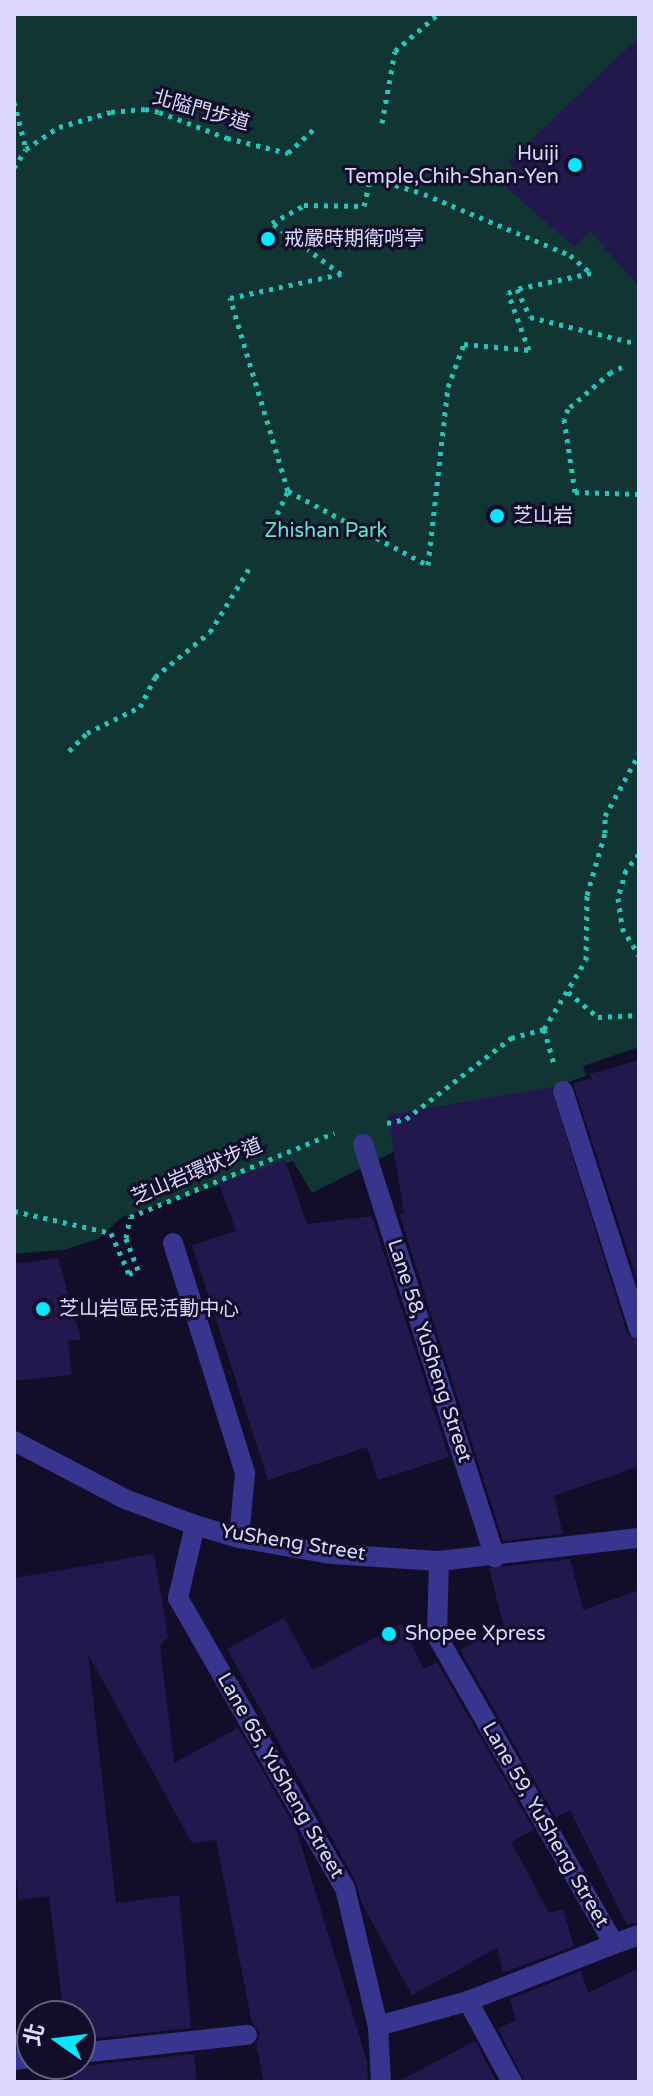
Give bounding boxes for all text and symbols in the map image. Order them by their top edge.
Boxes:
street label: 北隘門步道 [150,86,252,136]
place label: Huiji Temple,Chih-Shan-Yen [344,142,559,189]
marker: Huiji Temple,Chih-Shan-Yen [566,156,584,174]
place label: 戒嚴時期衛哨亭 [284,227,424,251]
marker: 戒嚴時期衛哨亭 [259,230,277,248]
place label: 芝山岩 [513,504,573,528]
marker: 芝山岩 [488,507,506,525]
park label: Zhishan Park [264,519,388,543]
street label: 芝山岩環狀步道 [128,1134,266,1210]
street label: Lane 58, YuSheng Street [382,1236,476,1466]
place label: 芝山岩區民活動中心 [59,1297,239,1321]
marker: 芝山岩區民活動中心 [34,1300,52,1318]
street label: YuSheng Street [219,1520,367,1566]
place label: Shopee Xpress [405,1622,546,1646]
marker: Shopee Xpress [380,1625,398,1643]
street label: Lane 65, YuSheng Street [211,1669,349,1883]
street label: Lane 59, YuSheng Street [476,1718,614,1932]
north arrow [16,2000,96,2080]
text: 北 [19,2021,50,2049]

